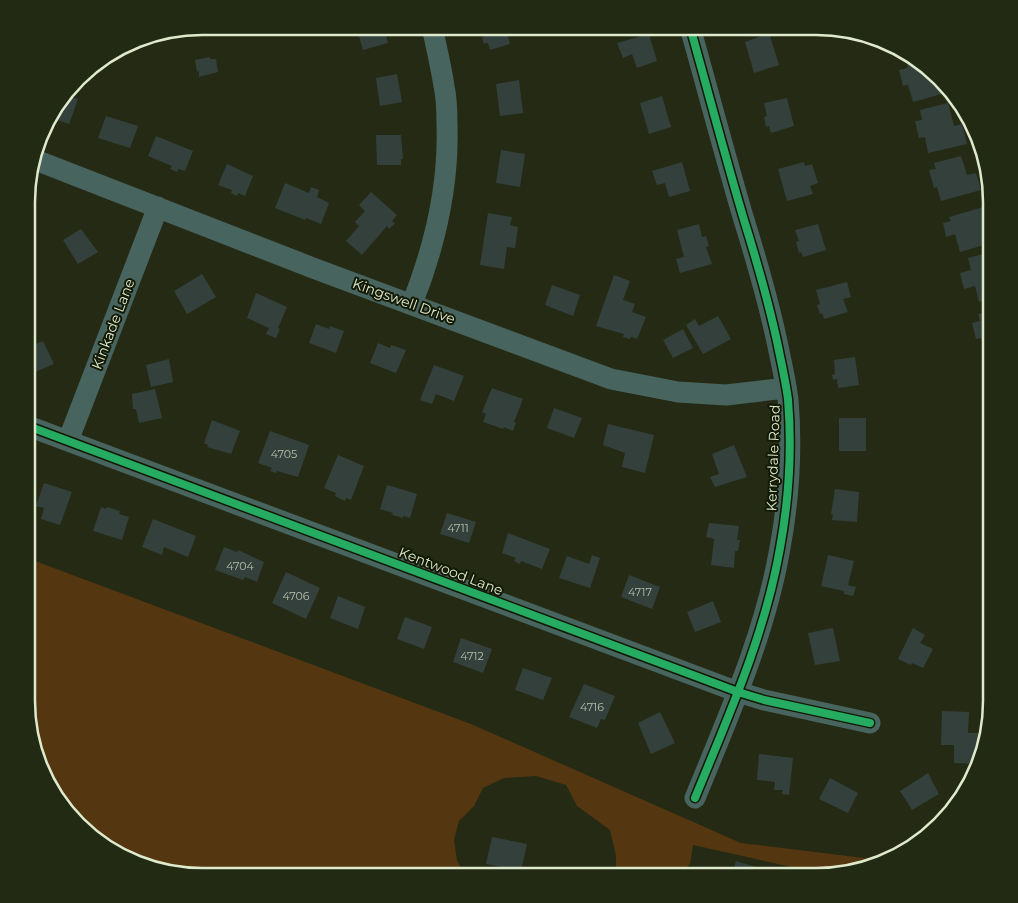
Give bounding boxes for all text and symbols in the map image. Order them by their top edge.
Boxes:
street label: Kingswell Drive [350,274,458,328]
street label: Kinkade Lane [87,276,139,372]
street label: Kerrydale Road [762,404,784,512]
house number: 4705 [271,447,297,461]
house number: 4711 [447,521,469,535]
street label: Kentwood Lane [396,543,506,599]
house number: 4704 [226,559,254,573]
house number: 4717 [628,585,652,599]
house number: 4706 [283,589,310,603]
house number: 4712 [460,649,484,663]
house number: 4716 [580,700,604,714]

